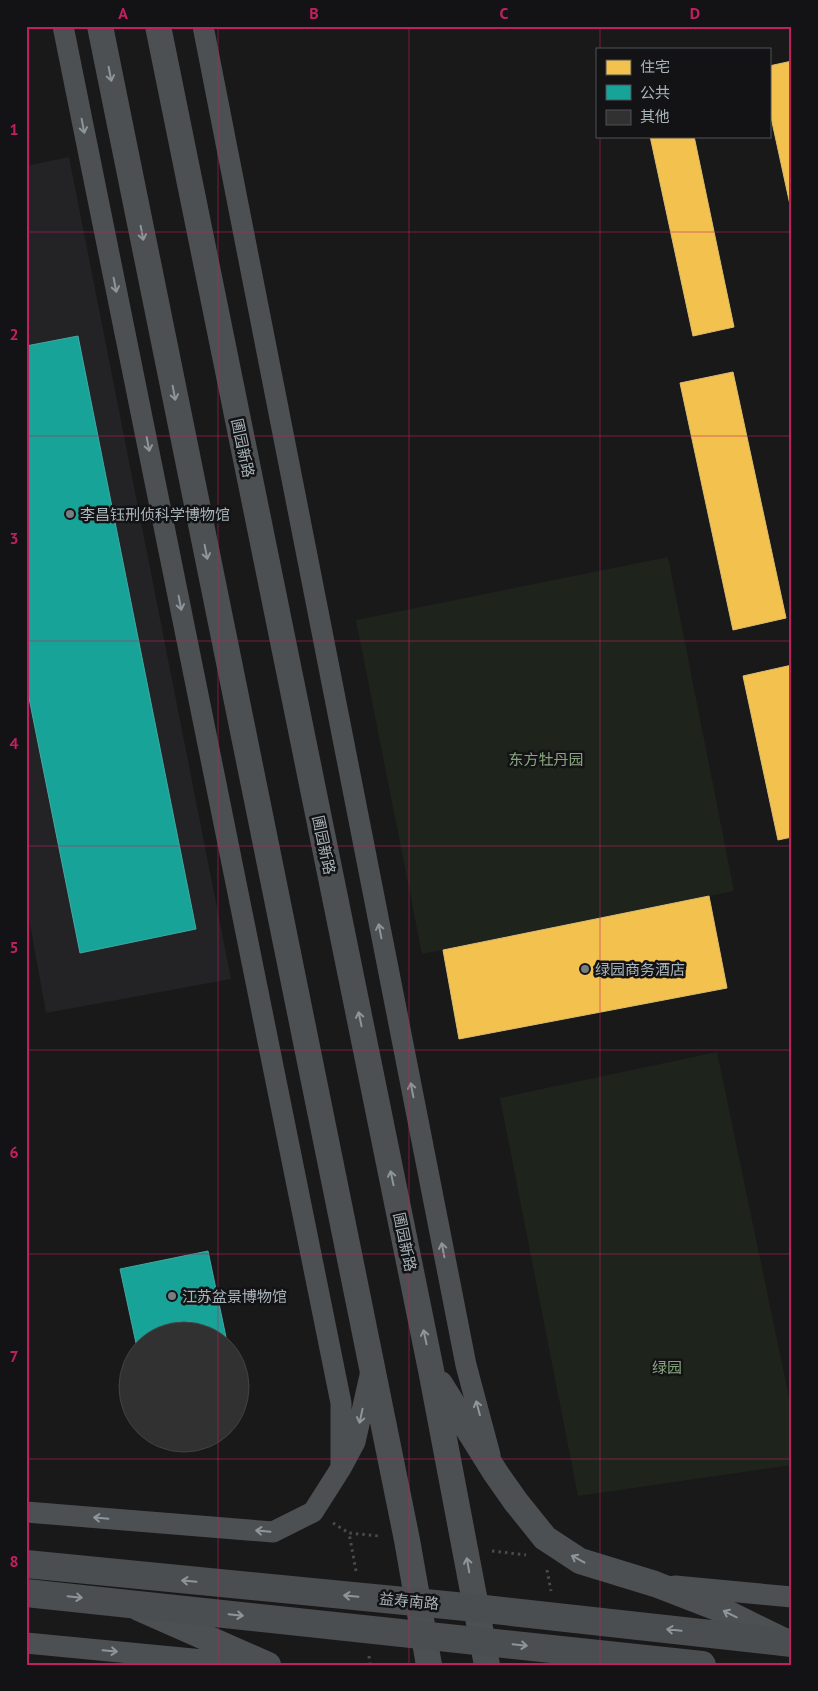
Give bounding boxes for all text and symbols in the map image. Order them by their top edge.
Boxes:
text: A [118,3,128,23]
text: B [309,3,319,23]
text: C [500,3,509,23]
text: D [690,3,700,23]
legend [596,48,770,138]
text: 住宅 [640,57,670,76]
one-way arrow [106,66,115,82]
text: 公共 [640,83,670,102]
text: 其他 [640,107,670,126]
one-way arrow [79,117,89,133]
text: 1 [9,119,19,139]
one-way arrow [138,225,147,241]
one-way arrow [111,276,121,292]
text: 2 [9,324,19,344]
one-way arrow [170,384,180,400]
street label: 圃园新路 [227,417,259,479]
one-way arrow [143,436,153,452]
place label: 李昌钰刑侦科学博物馆 [80,505,230,524]
marker: 李昌钰刑侦科学博物馆 [64,508,76,520]
text: 3 [9,528,19,548]
one-way arrow [202,543,212,559]
one-way arrow [175,595,185,611]
text: 4 [9,733,19,753]
park label: 东方牡丹园 [508,750,584,769]
street label: 圃园新路 [308,814,340,876]
one-way arrow [375,923,385,939]
text: 5 [9,937,19,957]
place label: 绿园商务酒店 [595,960,685,979]
marker: 绿园商务酒店 [579,963,591,975]
one-way arrow [354,1011,364,1027]
one-way arrow [406,1083,416,1099]
text: 6 [9,1142,19,1162]
one-way arrow [387,1170,396,1186]
street label: 圃园新路 [389,1211,421,1273]
one-way arrow [438,1242,447,1258]
place label: 江苏盆景博物馆 [182,1287,287,1306]
marker: 江苏盆景博物馆 [166,1290,178,1302]
one-way arrow [419,1329,429,1345]
text: 7 [9,1346,19,1366]
park label: 绿园 [652,1358,682,1377]
one-way arrow [472,1401,482,1417]
one-way arrow [356,1408,365,1424]
one-way arrow [94,1513,110,1522]
one-way arrow [256,1526,272,1536]
text: 8 [9,1551,19,1571]
one-way arrow [570,1554,585,1564]
one-way arrow [463,1558,473,1574]
one-way arrow [182,1576,198,1586]
street label: 益寿南路 [378,1589,440,1613]
one-way arrow [344,1591,360,1601]
one-way arrow [66,1593,82,1602]
one-way arrow [723,1609,738,1618]
one-way arrow [228,1610,244,1619]
one-way arrow [666,1625,682,1635]
one-way arrow [511,1640,527,1650]
one-way arrow [101,1646,117,1656]

